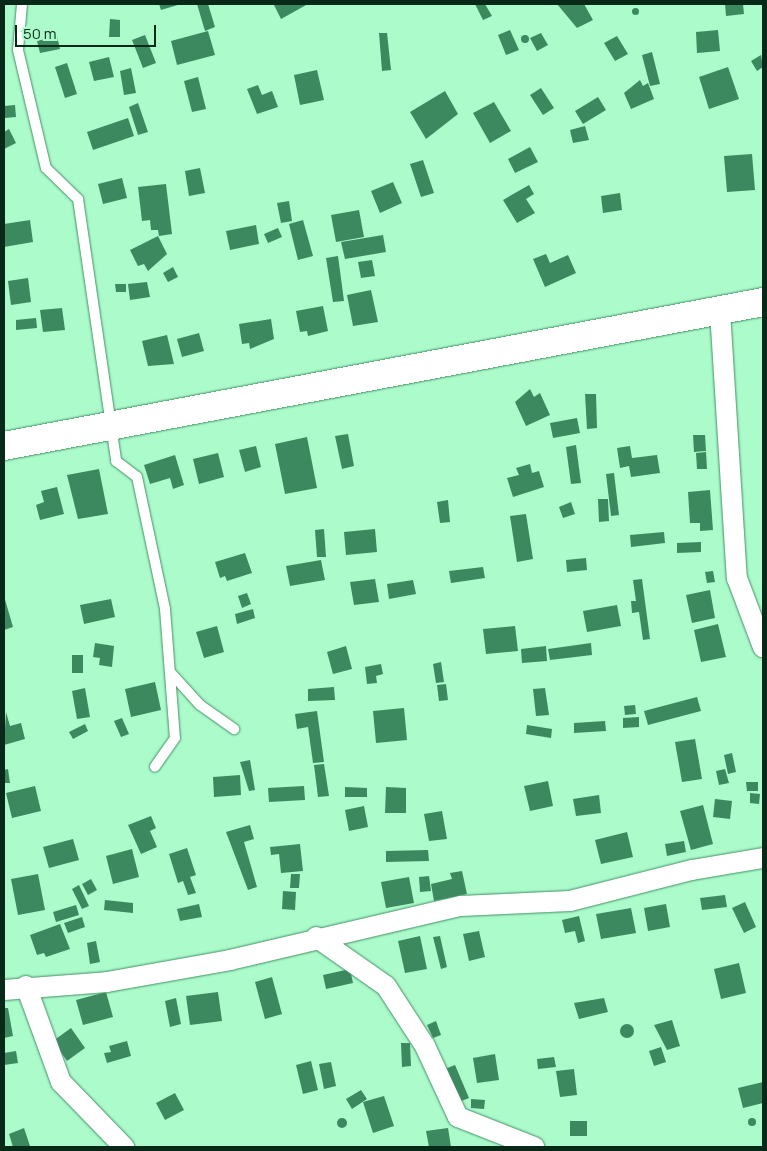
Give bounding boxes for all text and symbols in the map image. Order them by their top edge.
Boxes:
scale bar [18,15,159,47]
text: 50 m [23,23,57,44]

